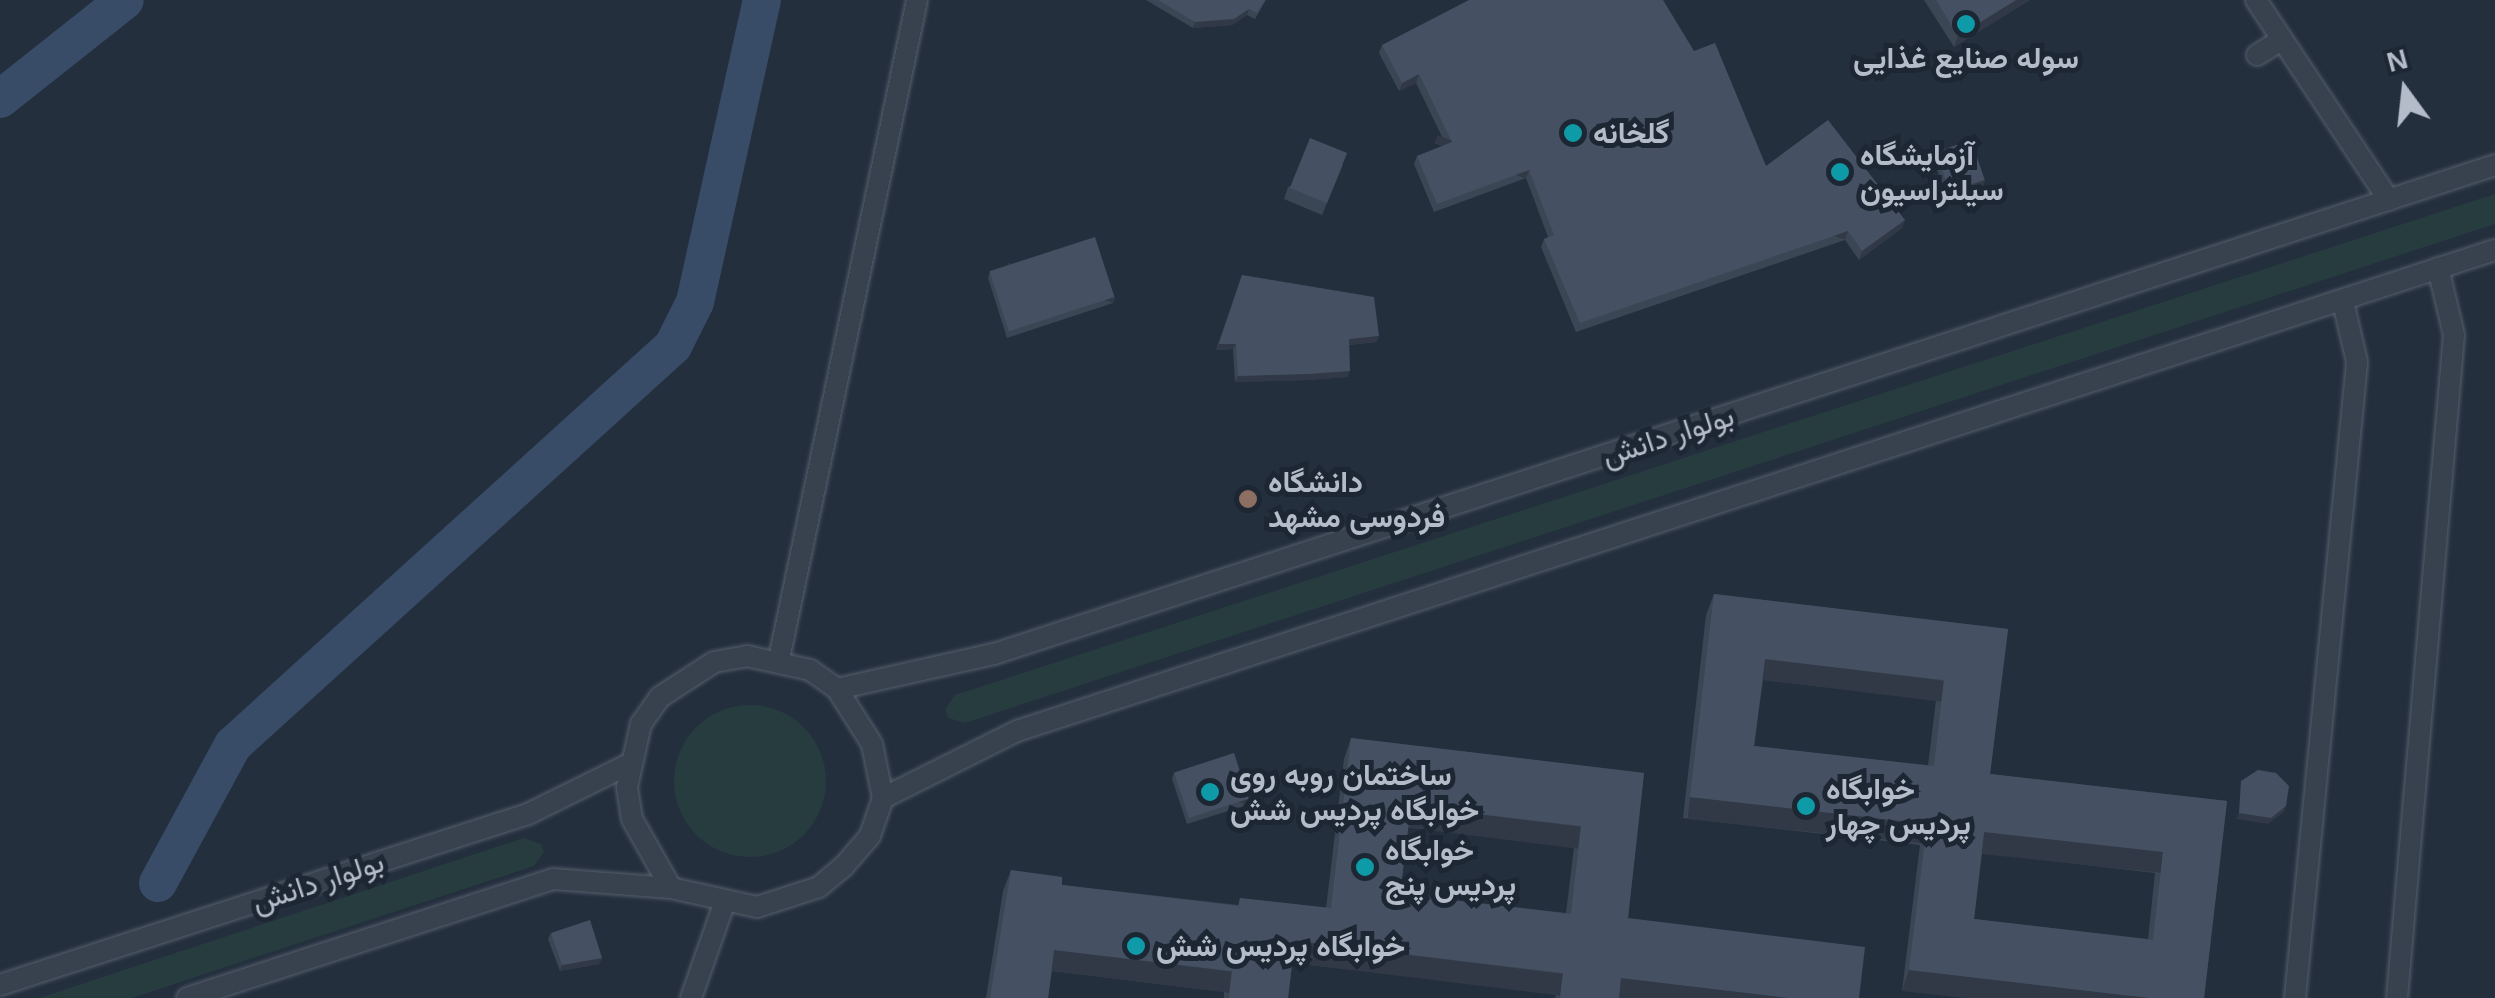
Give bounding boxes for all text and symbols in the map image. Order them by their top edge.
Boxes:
marker: سوله صنایع غذایی [1955,13,1977,35]
place label: سوله صنایع غذایی [1853,40,2079,76]
north arrow [2355,40,2455,140]
text: N [2383,43,2411,78]
place label: گلخانه [1593,115,1670,151]
marker: گلخانه [1562,122,1584,144]
place label: آزمایشگاه سیلتراسیون [1860,137,2004,208]
marker: آزمایشگاه سیلتراسیون [1829,161,1851,183]
street label: بولوار دانش [1597,398,1739,474]
place label: دانشگاه فردوسی مشهد [1268,464,1445,534]
marker: دانشگاه فردوسی مشهد [1237,488,1259,510]
place label: ساختمان روبه روی خوابگاه پردیس شش [1230,757,1479,828]
place label: خوابگاه پردیس چهار [1826,771,1971,842]
marker: ساختمان روبه روی خوابگاه پردیس شش [1199,781,1221,803]
marker: خوابگاه پردیس چهار [1795,795,1817,817]
place label: خوابگاه پردیس پنج [1385,832,1516,902]
street label: بولوار دانش [247,844,389,920]
marker: خوابگاه پردیس پنج [1354,856,1376,878]
place label: خوابگاه پردیس شش [1156,928,1405,964]
marker: خوابگاه پردیس شش [1125,935,1147,957]

